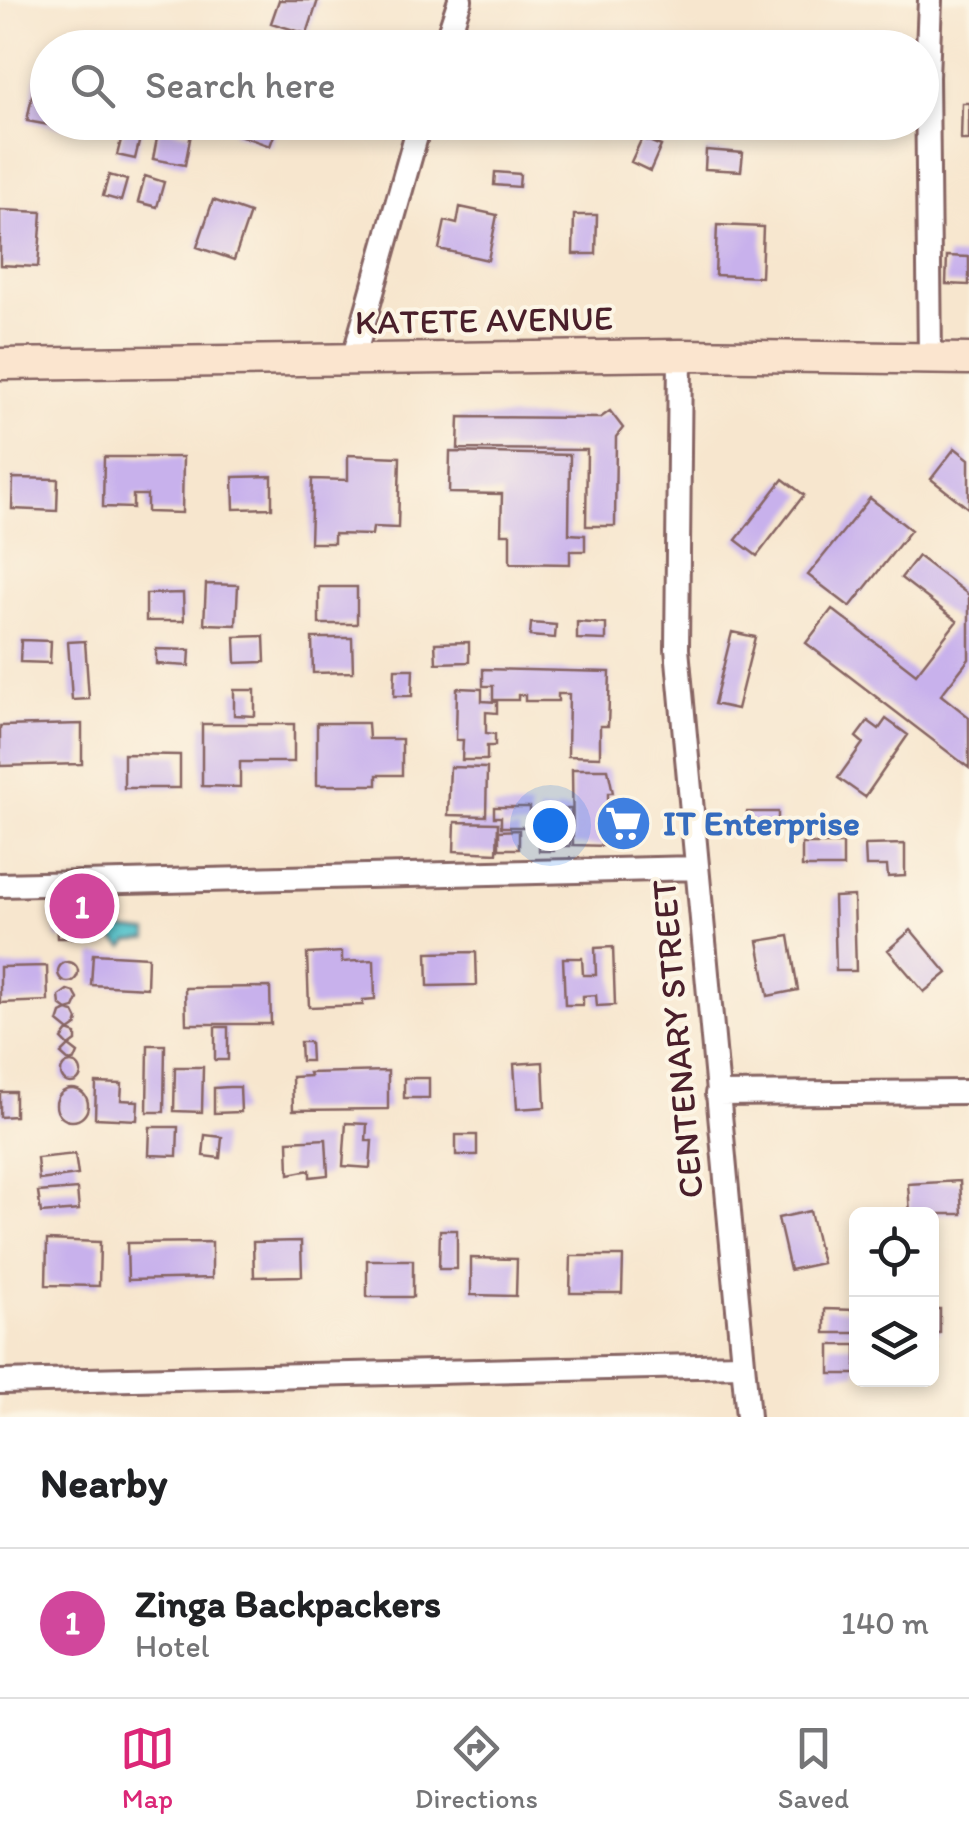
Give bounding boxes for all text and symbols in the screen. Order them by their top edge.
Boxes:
search box [30,30,939,140]
icon: search [65,58,120,113]
text: Search here [145,62,336,108]
street label: KATETE AVENUE [354,297,614,343]
supermarket icon: IT Enterprise [594,793,654,853]
your location [525,800,576,851]
place label: IT Enterprise [663,802,860,844]
pin: 1 [49,868,114,944]
street label: CENTENARY STREET [642,878,712,1200]
map controls [849,1207,939,1387]
button: locate [849,1207,939,1297]
button: layers [849,1297,939,1387]
text: Nearby [40,1457,167,1508]
text: Zinga Backpackers [135,1581,441,1627]
text: 1 [65,1604,80,1642]
text: 140 m [841,1604,929,1642]
text: Hotel [135,1627,210,1665]
tab: Map [120,1721,175,1815]
tab: Directions [415,1721,538,1815]
tab: Saved [778,1721,849,1815]

